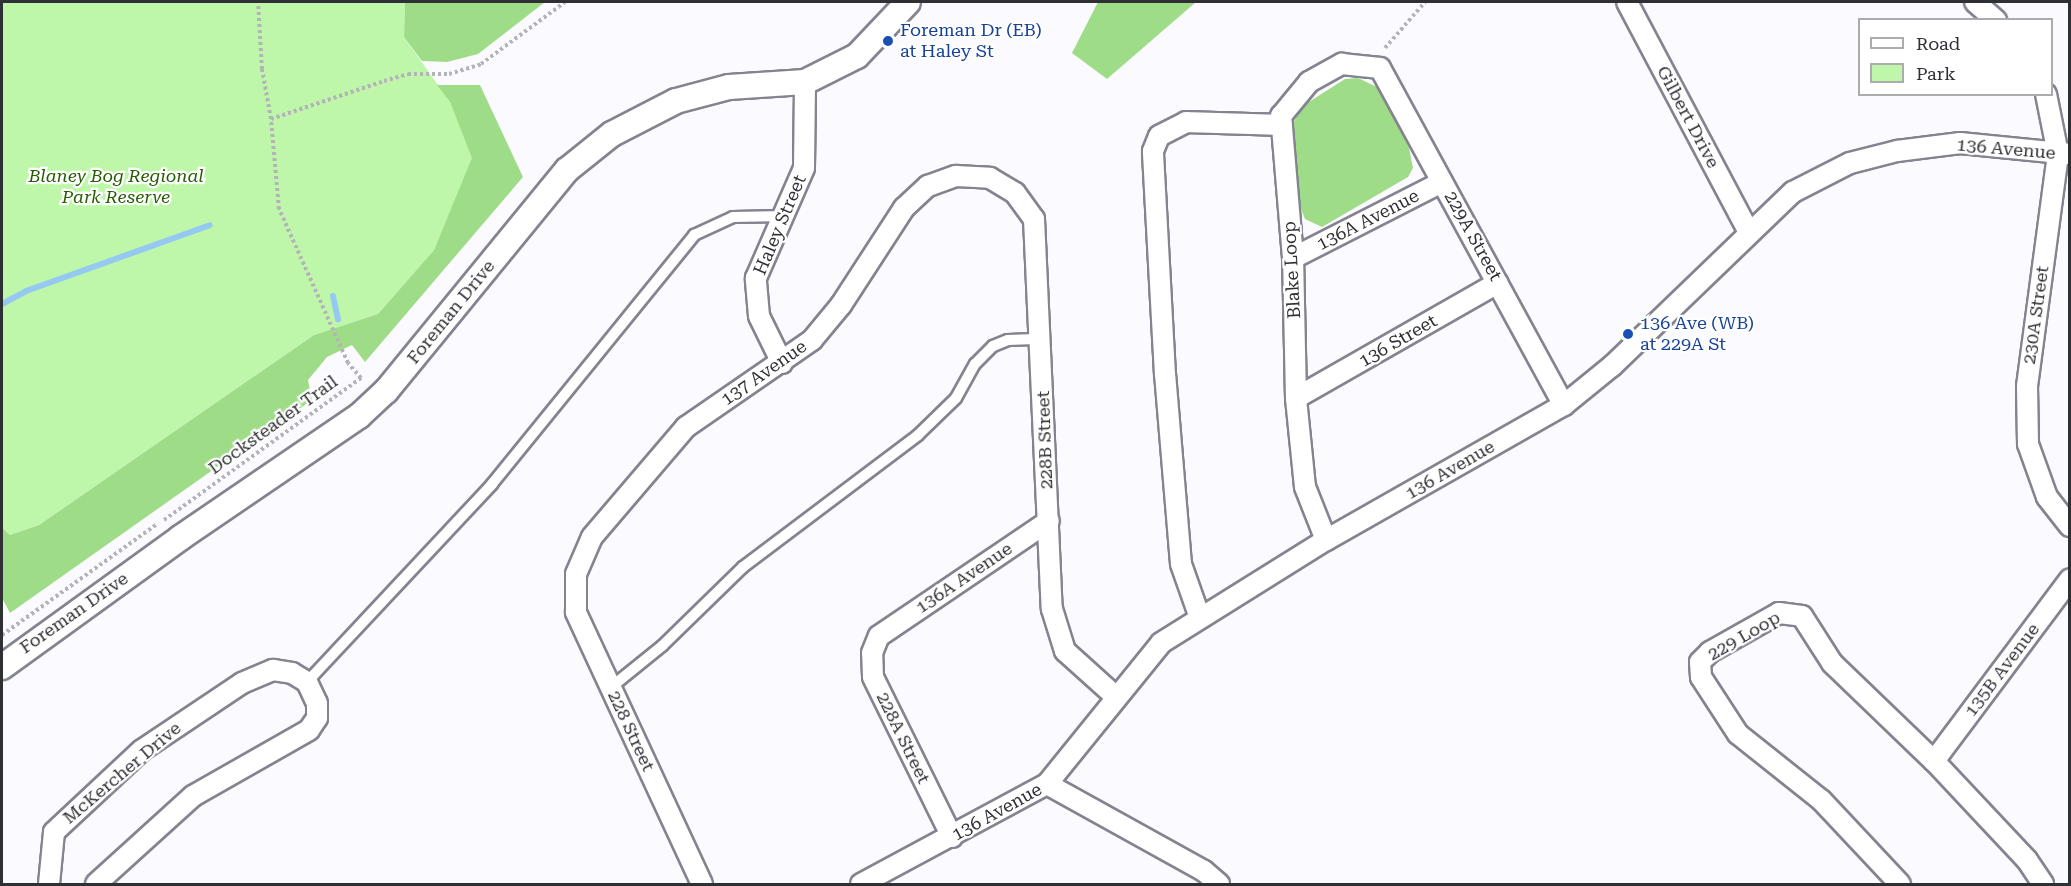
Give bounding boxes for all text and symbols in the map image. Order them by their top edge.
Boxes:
legend [1858,18,2053,96]
place label: Foreman Dr (EB) at Haley St [900,20,1042,63]
text: Road [1916,33,1960,54]
marker: Foreman Dr (EB) at Haley St [881,34,895,48]
street label: Gilbert Drive [1652,62,1724,172]
text: Park [1916,63,1956,84]
street label: 136 Avenue [1956,134,2056,164]
park label: Blaney Bog Regional Park Reserve [28,166,204,208]
street label: Haley Street [749,172,811,278]
street label: 136A Avenue [1313,185,1423,255]
street label: 229A Street [1440,187,1506,285]
street label: Blake Loop [1279,221,1305,319]
street label: Foreman Drive [402,256,500,368]
street label: 230A Street [2018,264,2054,366]
street label: 136 Street [1355,310,1441,372]
place label: 136 Ave (WB) at 229A St [1640,313,1754,356]
marker: 136 Ave (WB) at 229A St [1621,327,1635,341]
street label: 137 Avenue [717,336,811,410]
street label: Docksteader Trail [204,371,342,479]
street label: 228B Street [1032,390,1058,490]
street label: 136 Avenue [1402,436,1498,504]
street label: 136A Avenue [912,538,1016,618]
street label: Foreman Drive [16,568,132,658]
street label: 229 Loop [1704,607,1784,665]
street label: 135B Avenue [1960,619,2044,721]
street label: 228 Street [603,687,659,775]
street label: 228A Street [872,689,934,787]
street label: McKercher Drive [59,717,185,829]
street label: 136 Avenue [948,778,1046,846]

